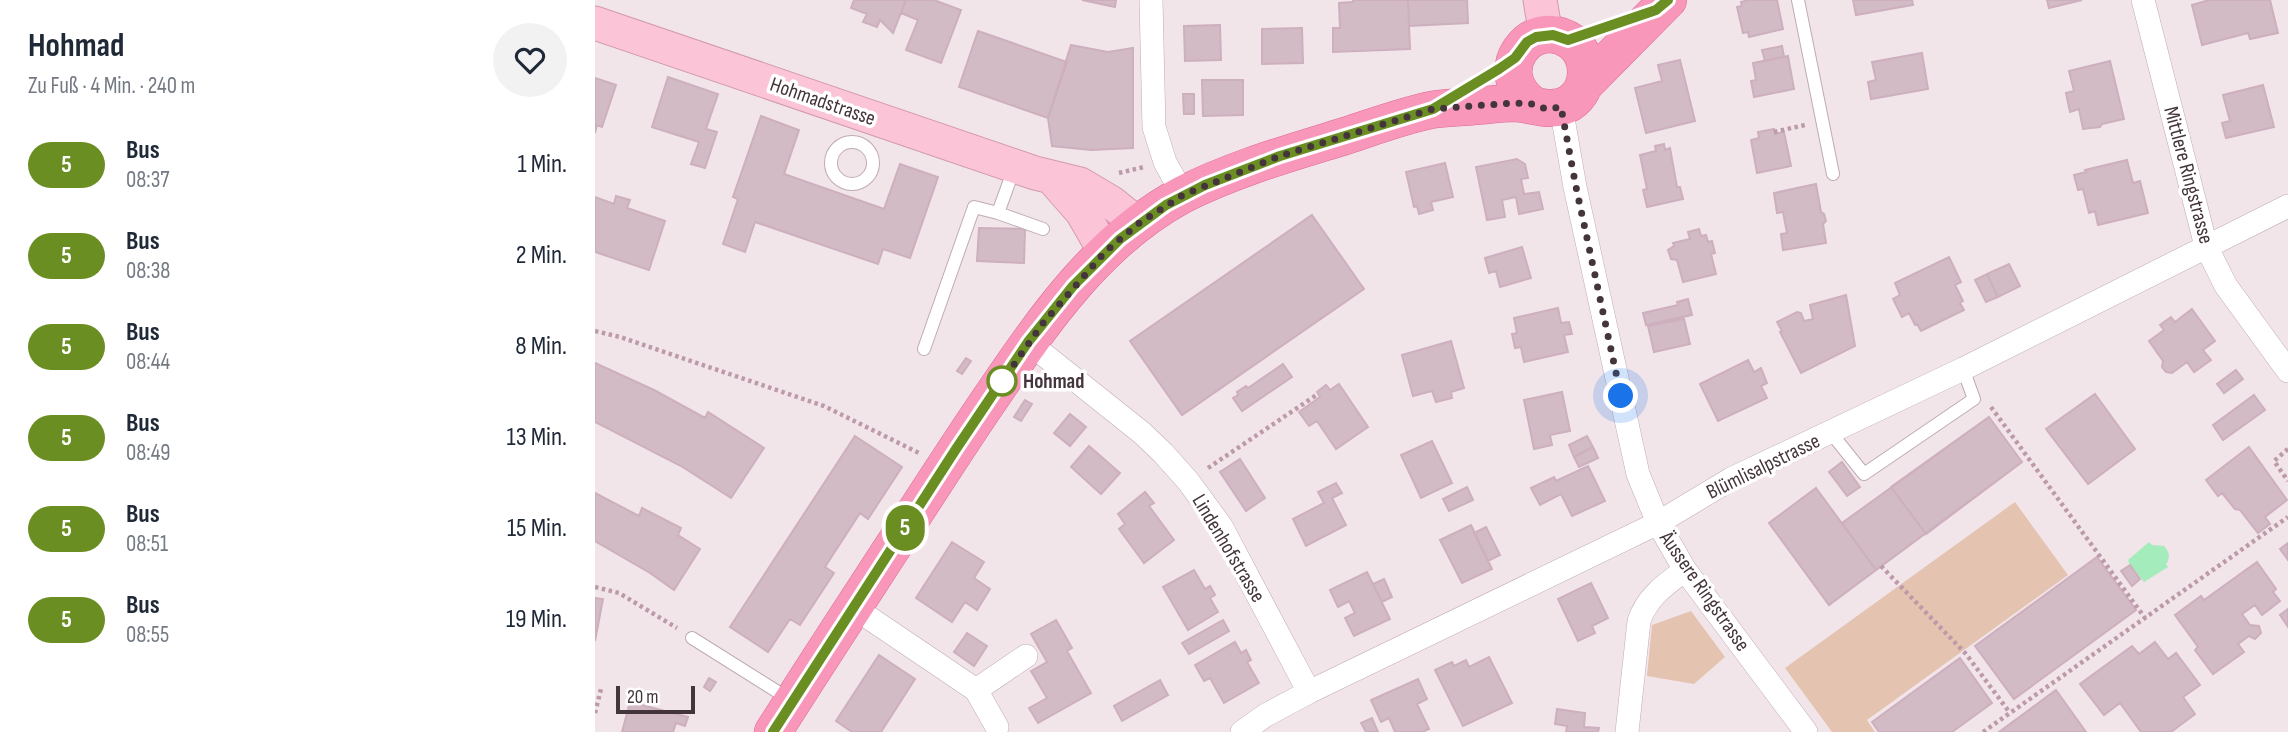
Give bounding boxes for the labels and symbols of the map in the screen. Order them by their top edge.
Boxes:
street label: Hohmadstrasse [767,72,879,131]
street label: Mittlere Ringstrasse [2158,104,2219,246]
marker: Hohmad [987,366,1017,396]
place label: Hohmad [1023,369,1084,394]
your location [1603,378,1638,413]
street label: Blümlisalpstrasse [1702,428,1824,505]
street label: Lindenhofstrasse [1187,490,1271,607]
line badge: 5 [882,505,928,551]
street label: Äussere Ringstrasse [1653,526,1755,656]
scale bar [616,683,695,715]

